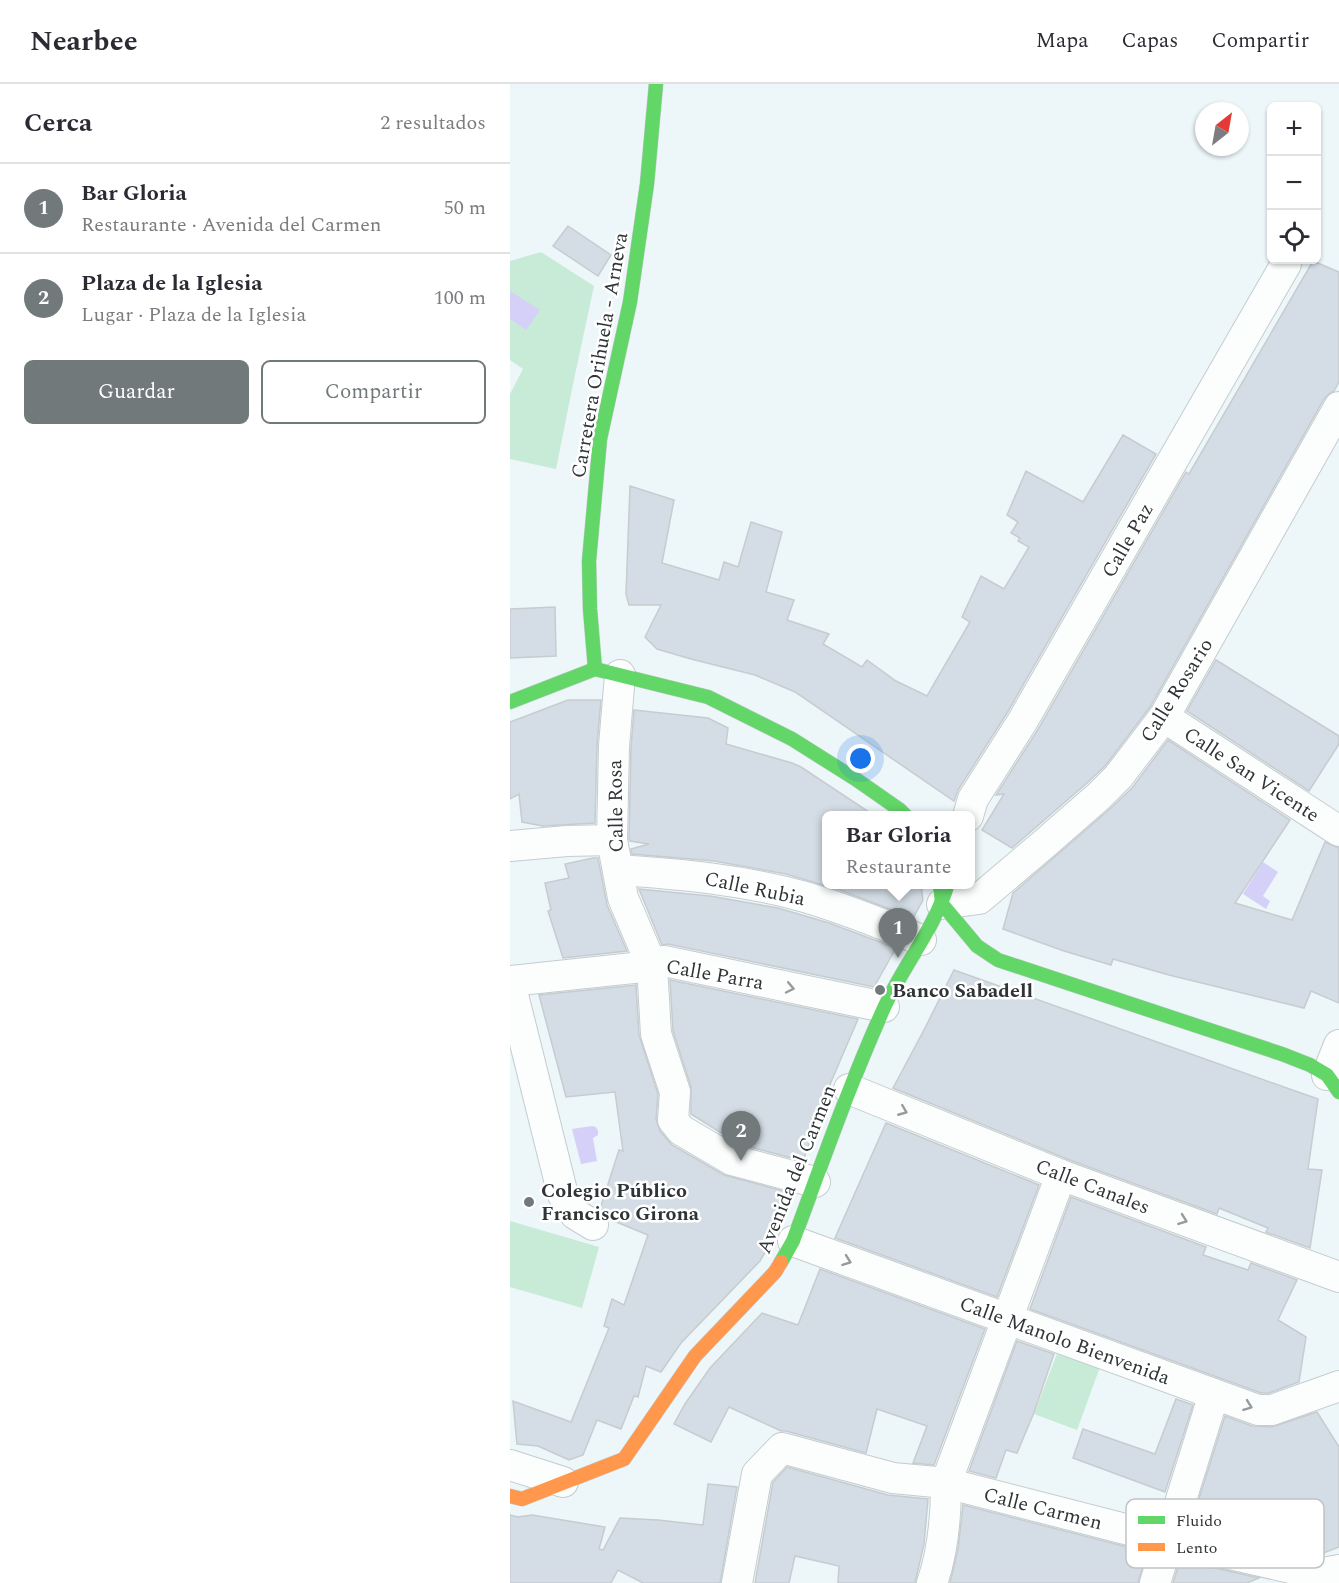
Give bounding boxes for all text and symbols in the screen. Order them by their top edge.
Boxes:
text: Nearbee [30,20,138,63]
text: Mapa [1036,25,1089,57]
text: Capas [1122,25,1178,57]
text: Compartir [1211,25,1309,57]
north arrow [1195,102,1249,156]
map controls [1267,102,1321,264]
button: + [1267,102,1321,156]
text: Cerca [24,103,92,143]
text: 2 resultados [380,108,486,138]
button: − [1267,156,1321,210]
text: Bar Gloria [81,177,187,210]
text: 1 [38,193,49,223]
text: 50 m [444,193,486,223]
text: Restaurante · Avenida del Carmen [81,210,381,240]
button: locate [1267,210,1321,264]
street label: Carretera Orihuela - Arneva [564,230,636,481]
text: Plaza de la Iglesia [81,267,263,300]
text: 2 [38,283,49,313]
text: 100 m [434,283,486,313]
text: Lugar · Plaza de la Iglesia [81,300,306,330]
button: Guardar [24,360,249,424]
button: Compartir [261,360,486,424]
street label: Calle Paz [1094,497,1161,584]
street label: Calle Rosario [1133,633,1221,749]
street label: Calle San Vicente [1178,720,1325,830]
your location [846,744,875,773]
street label: Calle Rosa [600,759,632,853]
popup [822,811,975,889]
text: Bar Gloria [846,819,951,852]
text: Restaurante [846,852,951,882]
street label: Calle Rubia [702,864,808,914]
pin: 1 [878,908,918,958]
street label: Calle Parra [664,952,766,998]
place label: Banco Sabadell [892,976,1033,1006]
one-way arrow [785,981,795,994]
marker: Banco Sabadell [873,983,887,997]
street label: Avenida del Carmen [749,1080,845,1258]
one-way arrow [897,1104,908,1116]
pin: 2 [722,1112,760,1161]
street label: Calle Canales [1031,1151,1154,1223]
place label: Colegio Público Francisco Girona [541,1176,700,1229]
marker: Colegio Público Francisco Girona [522,1195,536,1209]
one-way arrow [1177,1212,1188,1225]
one-way arrow [841,1254,852,1266]
street label: Calle Manolo Bienvenida [955,1289,1174,1393]
one-way arrow [1242,1399,1253,1412]
street label: Calle Carmen [980,1480,1105,1538]
legend [1126,1499,1324,1568]
text: Fluido [1176,1509,1222,1533]
text: Lento [1176,1536,1217,1560]

